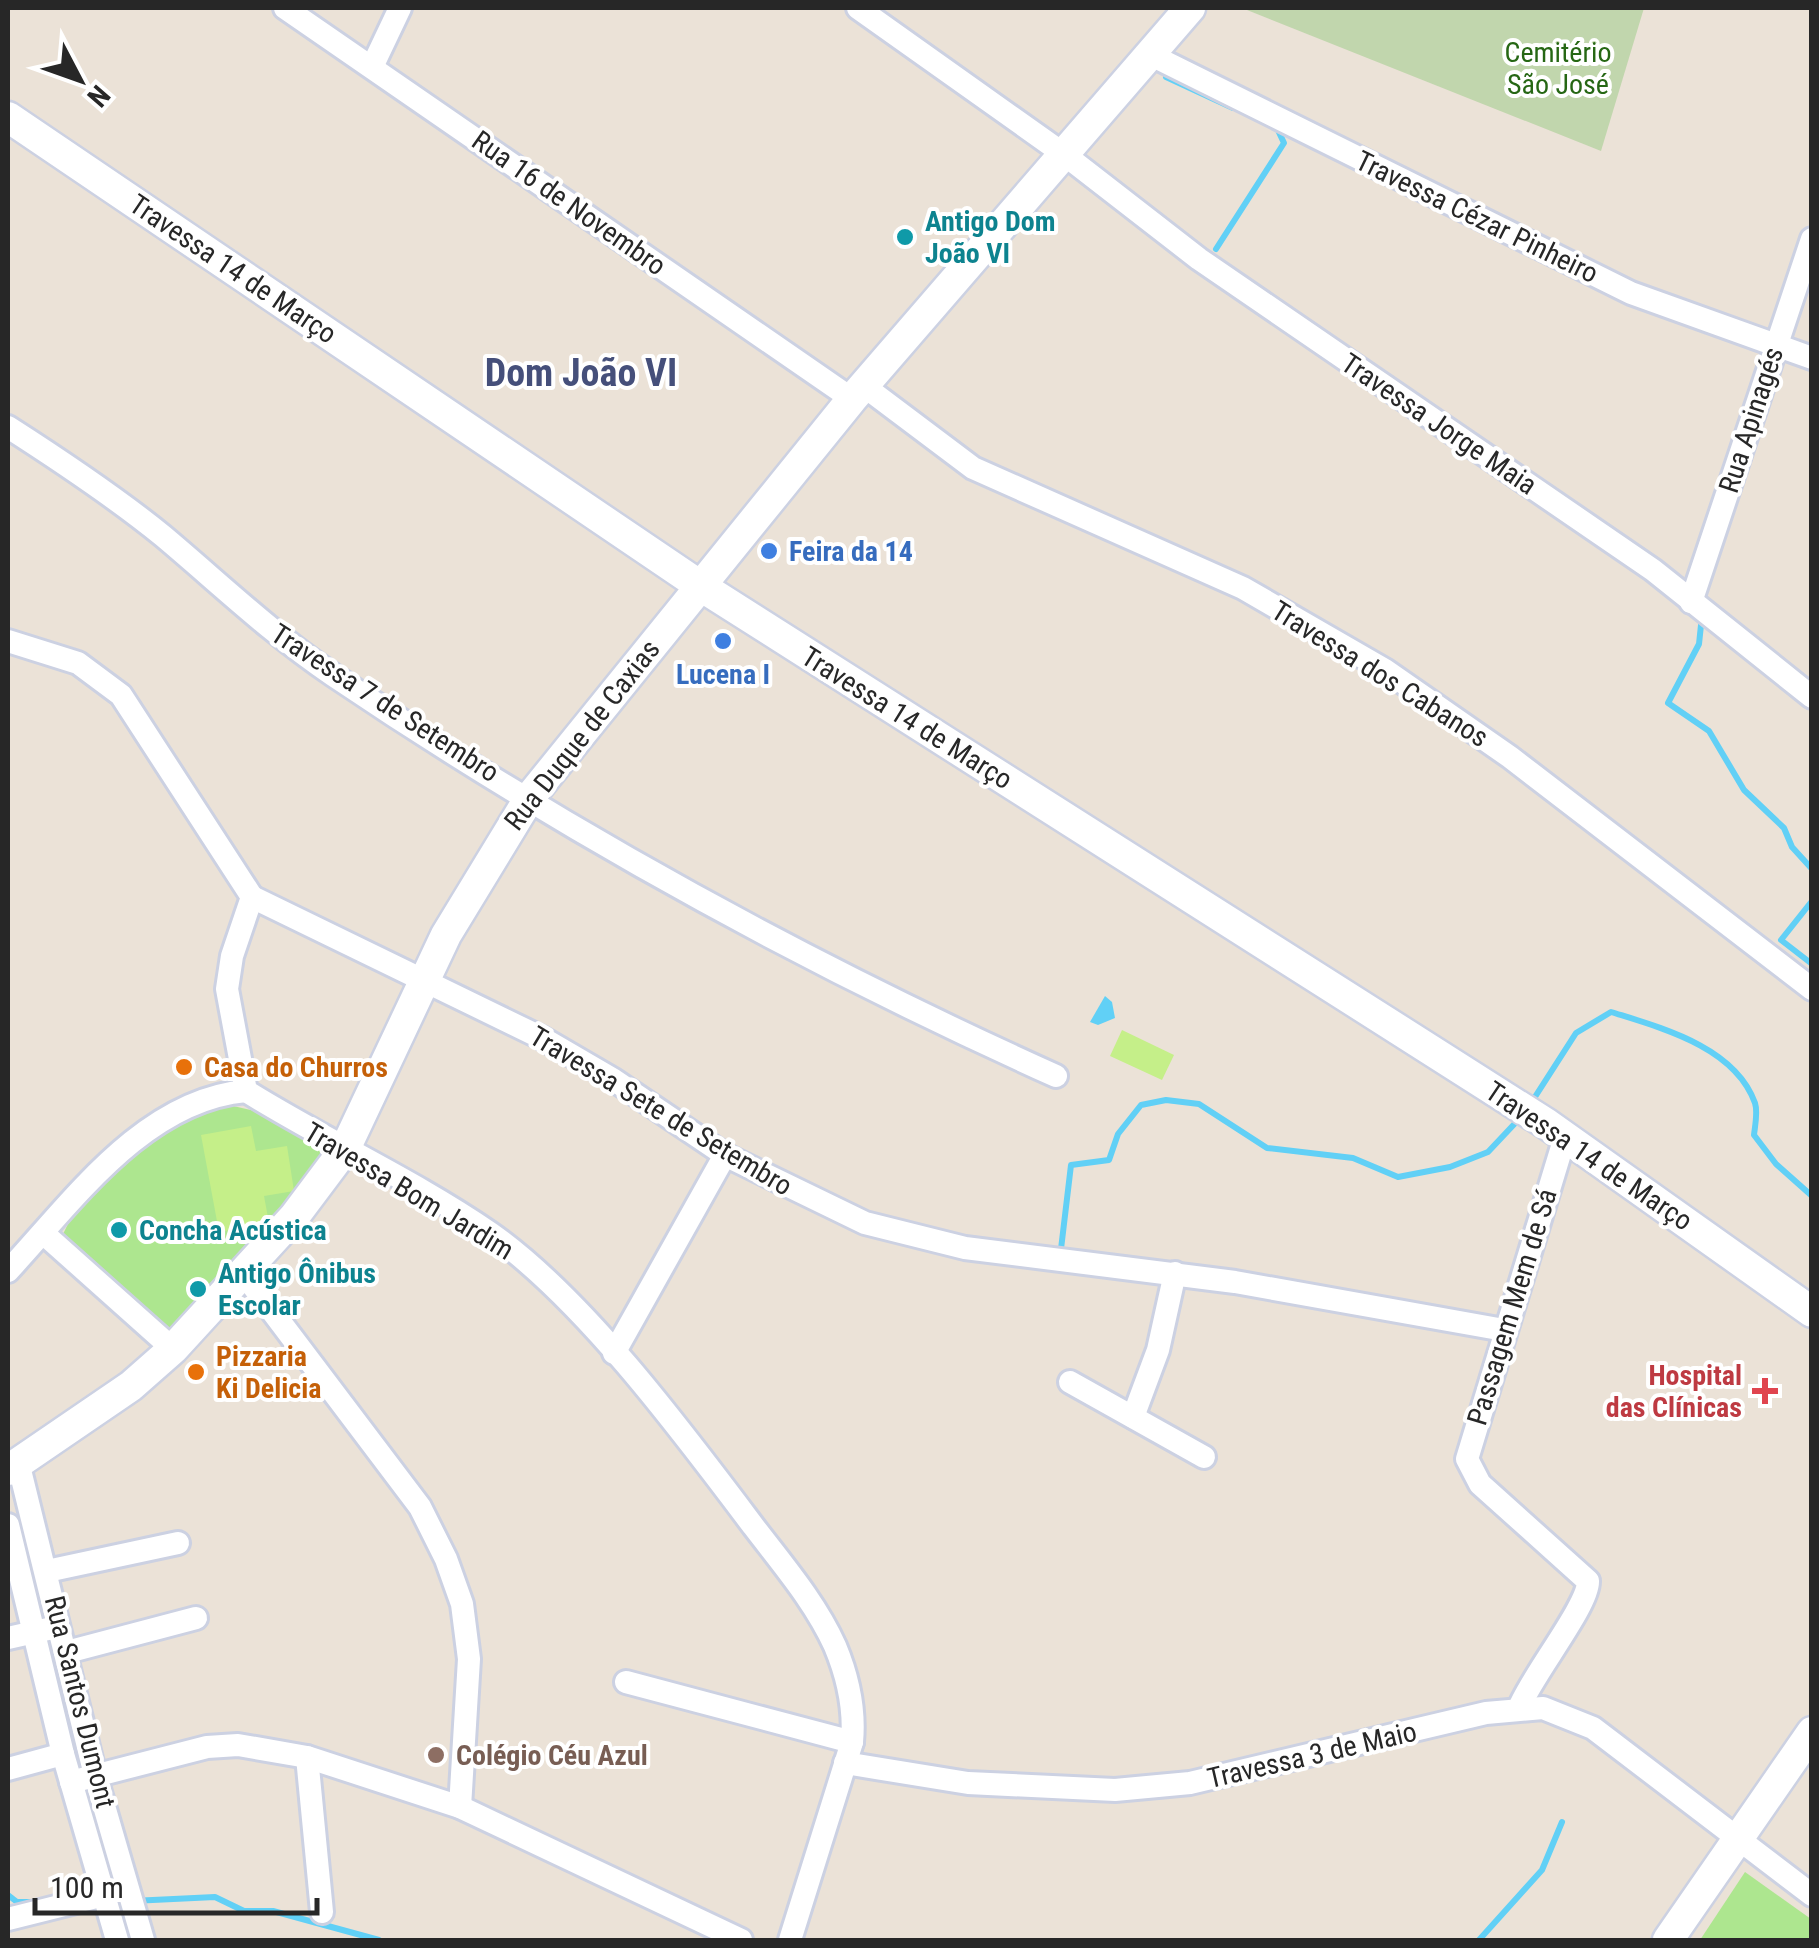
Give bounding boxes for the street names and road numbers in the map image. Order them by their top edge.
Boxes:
street label: Rua 16 de Novembro [466,124,672,282]
street label: Travessa Cézar Pinheiro [1350,144,1604,290]
street label: Travessa 14 de Março [123,188,343,350]
street label: Rua Apinagés [1712,343,1790,497]
street label: Travessa Jorge Maia [1335,346,1543,502]
street label: Travessa dos Cabanos [1266,594,1494,754]
street label: Travessa 7 de Setembro [265,617,505,789]
street label: Rua Duque de Caxias [497,633,667,837]
street label: Travessa 14 de Março [795,640,1019,796]
street label: Travessa Sete de Setembro [524,1020,798,1202]
street label: Travessa 14 de Março [1479,1075,1699,1237]
street label: Travessa Bom Jardim [298,1115,520,1267]
street label: Passagem Mem de Sá [1460,1185,1564,1429]
street label: Rua Santos Dumont [38,1592,122,1812]
street label: Travessa 3 de Maio [1204,1715,1420,1795]

